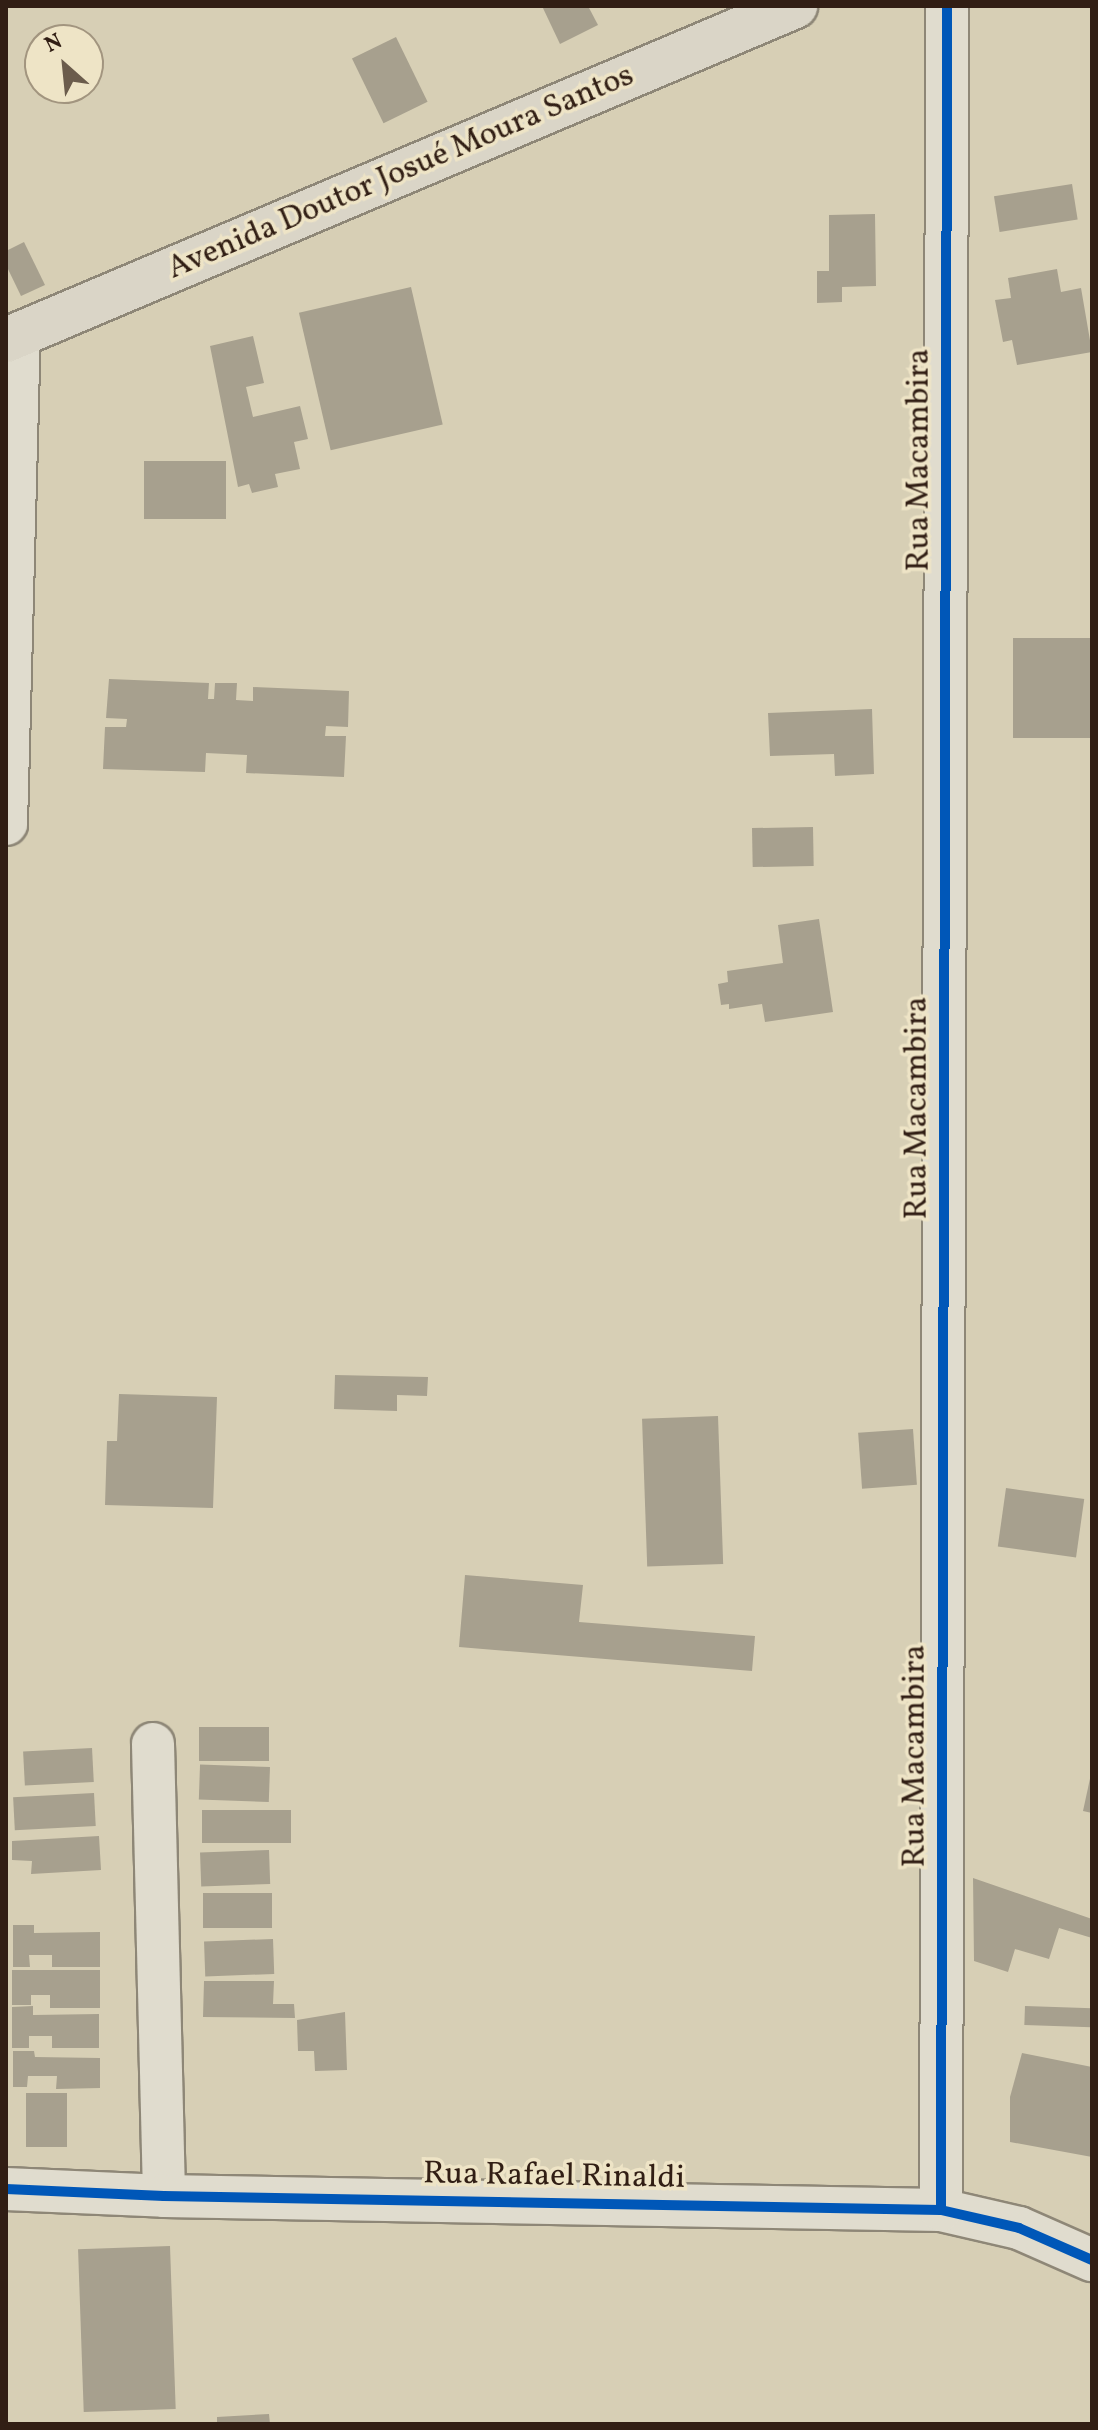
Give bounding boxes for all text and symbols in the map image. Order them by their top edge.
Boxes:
north arrow [24,24,104,104]
text: N [40,27,68,61]
street label: Avenida Doutor Josué Moura Santos [162,57,640,289]
street label: Rua Macambira [901,348,939,572]
street label: Rua Macambira [899,996,937,1220]
street label: Rua Macambira [897,1644,935,1868]
street label: Rua Rafael Rinaldi [423,2156,685,2198]

